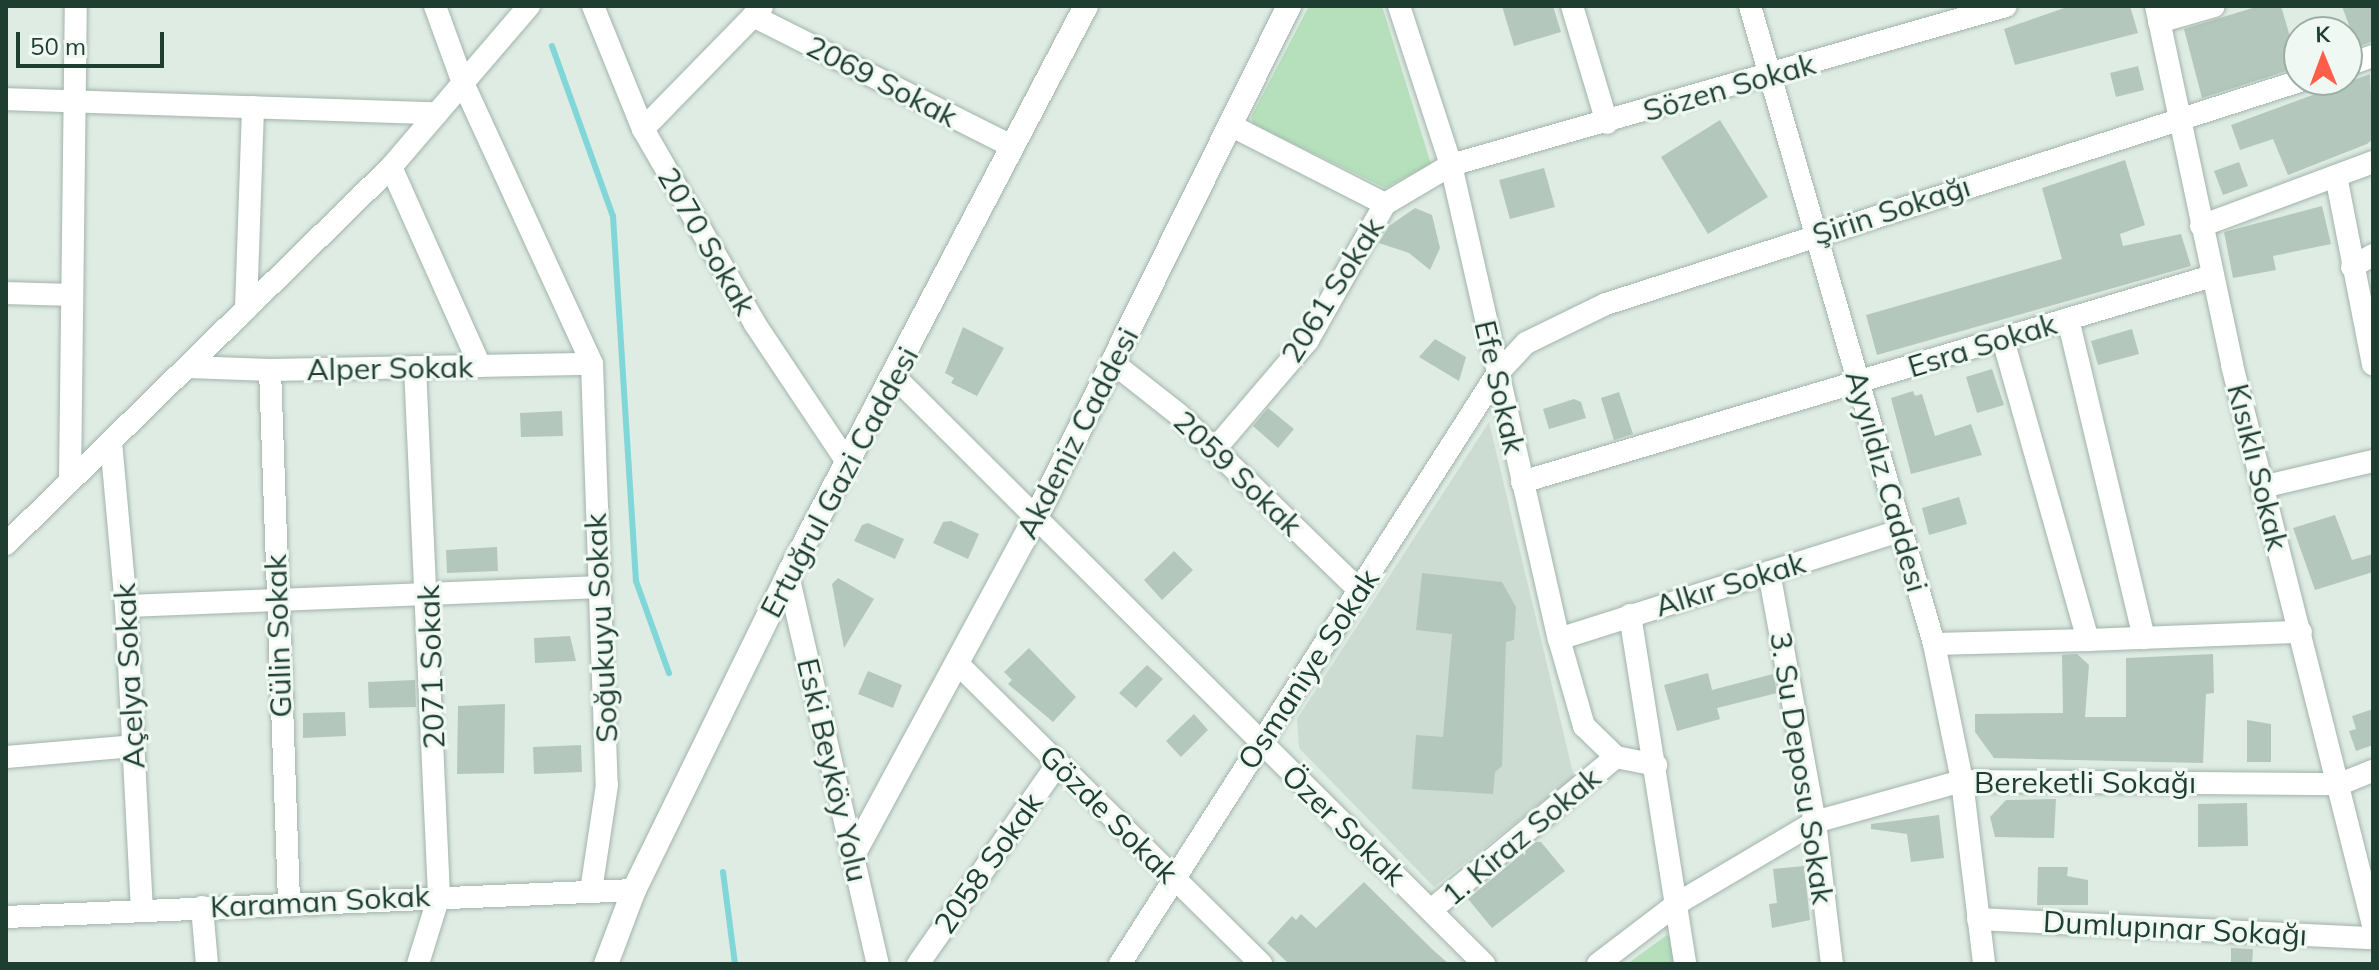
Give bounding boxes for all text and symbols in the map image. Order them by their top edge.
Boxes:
scale bar [20,16,168,66]
north arrow [2283,16,2363,96]
text: K [2315,20,2330,48]
street label: 2069 Sokak [801,28,963,134]
text: 50 m [30,31,86,61]
street label: Sözen Sokak [1639,45,1819,129]
street label: 2070 Sokak [650,161,764,321]
street label: Şirin Sokağı [1808,168,1974,252]
street label: 2061 Sokak [1273,211,1391,369]
street label: Esra Sokak [1903,305,2061,385]
street label: Efe Sokak [1467,317,1533,457]
street label: Akdeniz Caddesi [1008,322,1146,544]
street label: Ertuğrul Gazi Caddesi [752,341,926,623]
street label: Alper Sokak [306,349,474,387]
street label: Ayyıldız Caddesi [1838,366,1936,596]
street label: Kısıklı Sokak [2220,380,2296,554]
street label: 2059 Sokak [1166,403,1310,543]
street label: Soğukuyu Sokak [577,512,625,744]
street label: Alkır Sokak [1651,544,1809,624]
street label: Gülin Sokak [257,554,299,718]
street label: Osmaniye Sokak [1230,562,1386,776]
street label: Açelya Sokak [106,582,152,770]
street label: 2071 Sokak [410,584,452,750]
street label: 3. Su Deposu Sokak [1763,629,1841,907]
street label: Eski Beyköy Yolu [790,655,876,885]
street label: Gözde Sokak [1032,737,1186,891]
street label: Özer Sokak [1275,757,1413,893]
street label: 1. Kiraz Sokak [1435,759,1607,913]
street label: Bereketli Sokağı [1974,764,2196,800]
street label: 2058 Sokak [926,785,1050,941]
street label: Karaman Sokak [209,877,431,925]
street label: Dumlupınar Sokağı [2042,903,2308,953]

